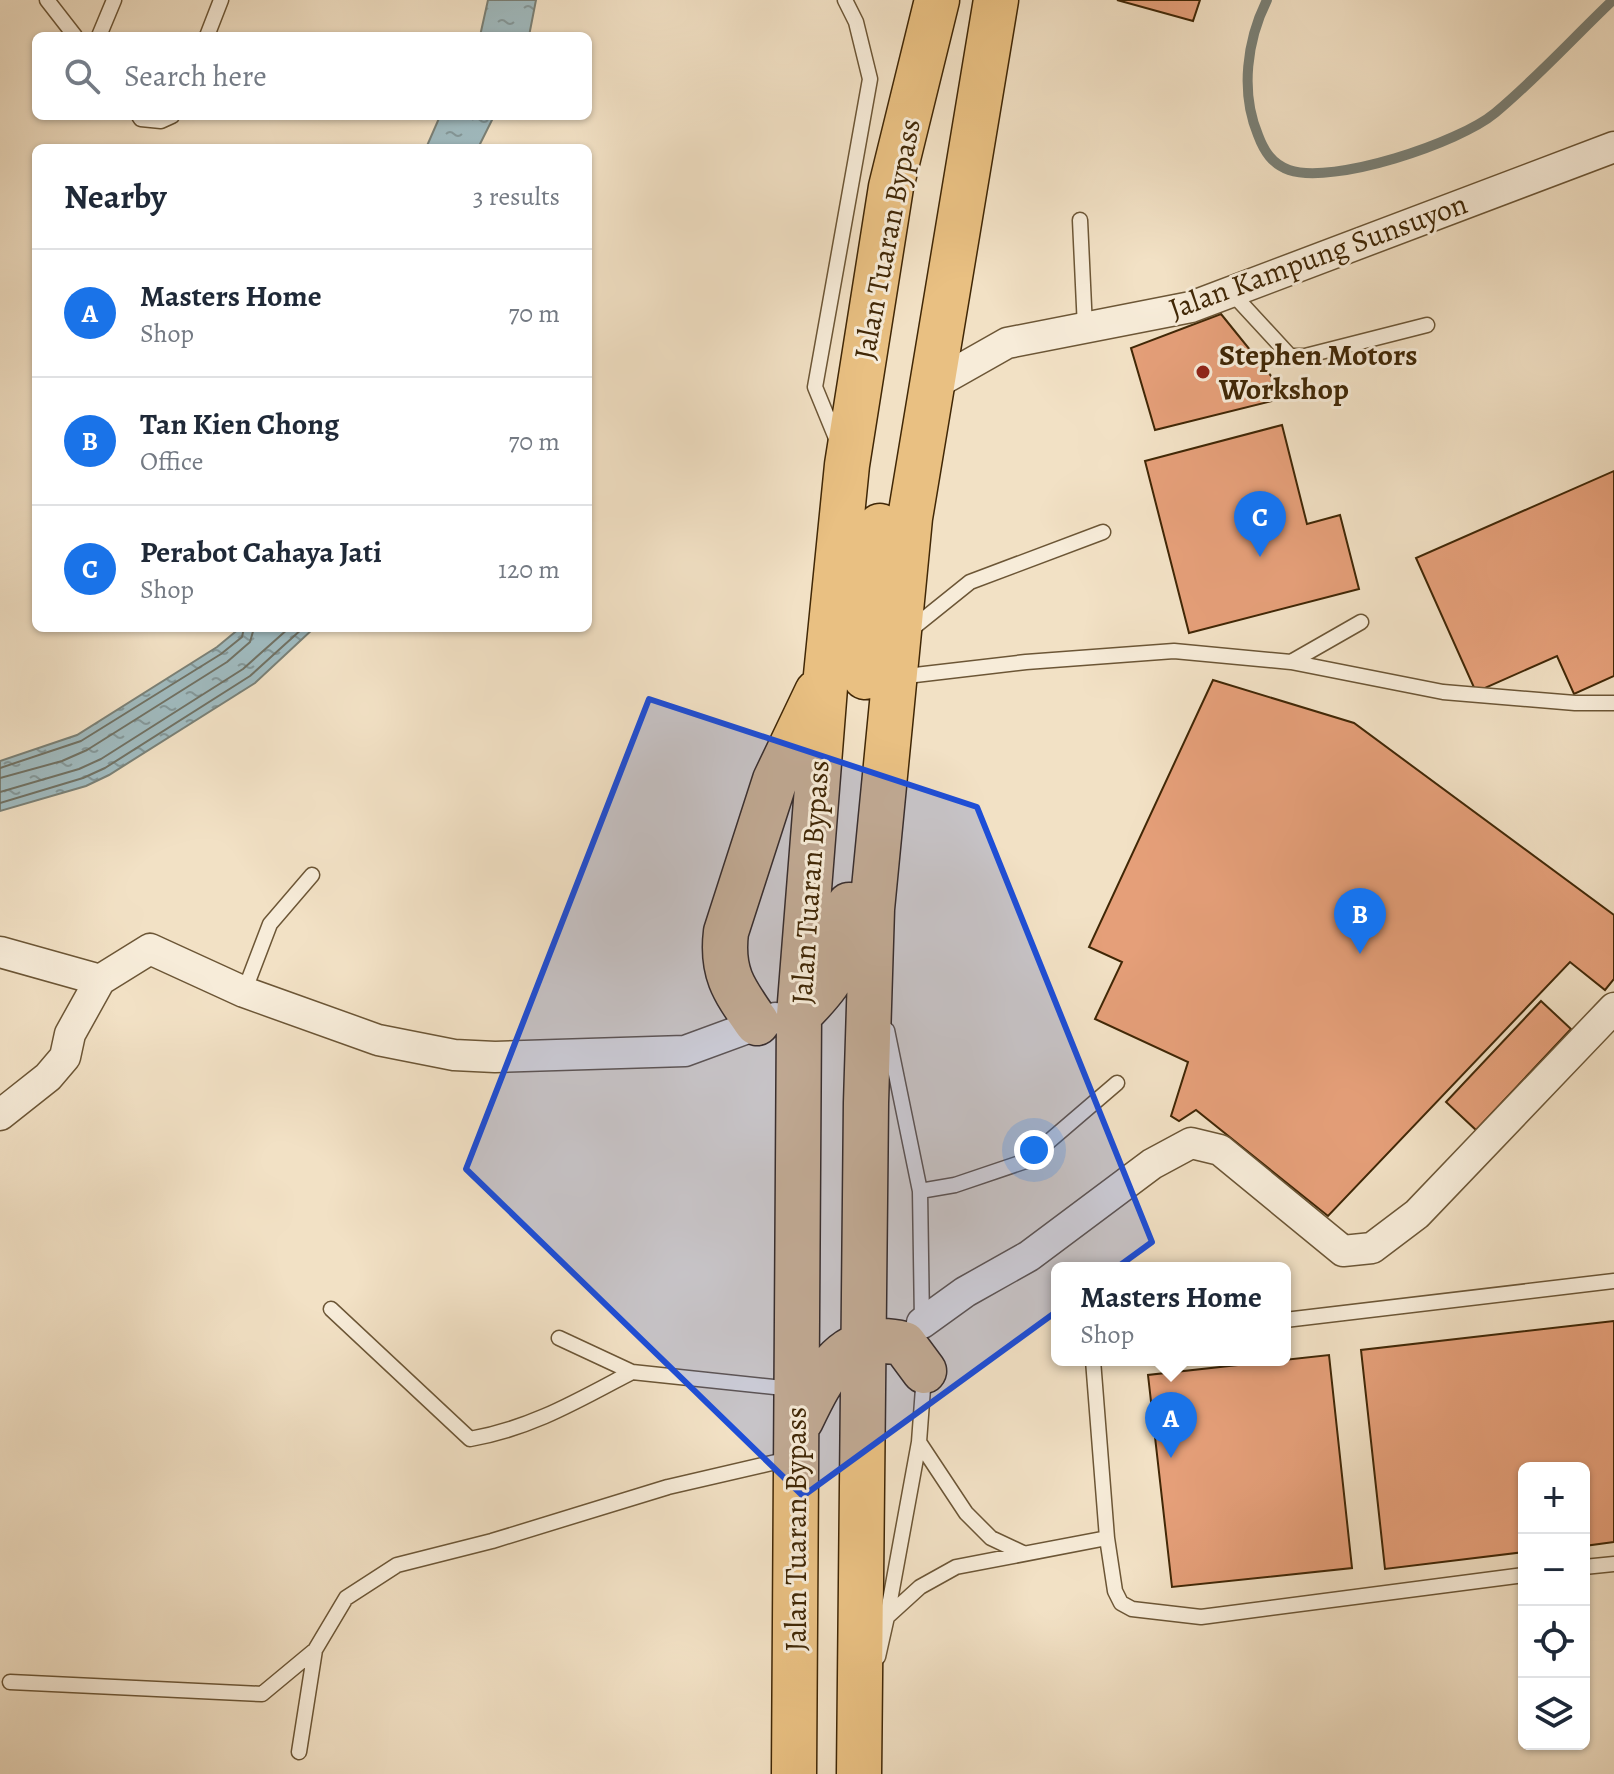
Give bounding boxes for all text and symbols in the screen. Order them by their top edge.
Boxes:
search box [32,32,592,120]
icon: search [60,54,104,98]
text: Search here [124,56,267,96]
street label: Jalan Tuaran Bypass [844,115,930,363]
text: Nearby [64,173,167,220]
text: 3 results [473,179,560,214]
street label: Jalan Kampung Sunsuyon [1163,183,1473,329]
text: Masters Home [140,276,322,316]
text: A [82,296,98,331]
text: 70 m [508,296,560,331]
text: Shop [140,316,194,351]
place label: Stephen Motors Workshop [1218,335,1418,409]
marker: Stephen Motors Workshop [1194,363,1212,381]
text: Tan Kien Chong [140,404,339,444]
text: B [82,424,98,459]
text: 70 m [508,424,560,459]
text: Office [140,444,203,479]
pin: C [1234,491,1286,557]
text: Perabot Cahaya Jati [140,532,382,572]
text: C [82,552,98,587]
text: 120 m [498,552,560,587]
text: Shop [140,572,194,607]
street label: Jalan Tuaran Bypass [782,759,838,1005]
pin: B [1334,888,1386,954]
your location [1014,1130,1054,1170]
popup [1051,1262,1291,1366]
text: Masters Home [1080,1277,1262,1317]
text: Shop [1080,1317,1134,1352]
pin: A [1145,1392,1197,1458]
street label: Jalan Tuaran Bypass [776,1407,816,1651]
map controls [1518,1462,1590,1750]
button: + [1518,1462,1590,1534]
button: − [1518,1534,1590,1606]
button: locate [1518,1606,1590,1678]
button: layers [1518,1678,1590,1750]

